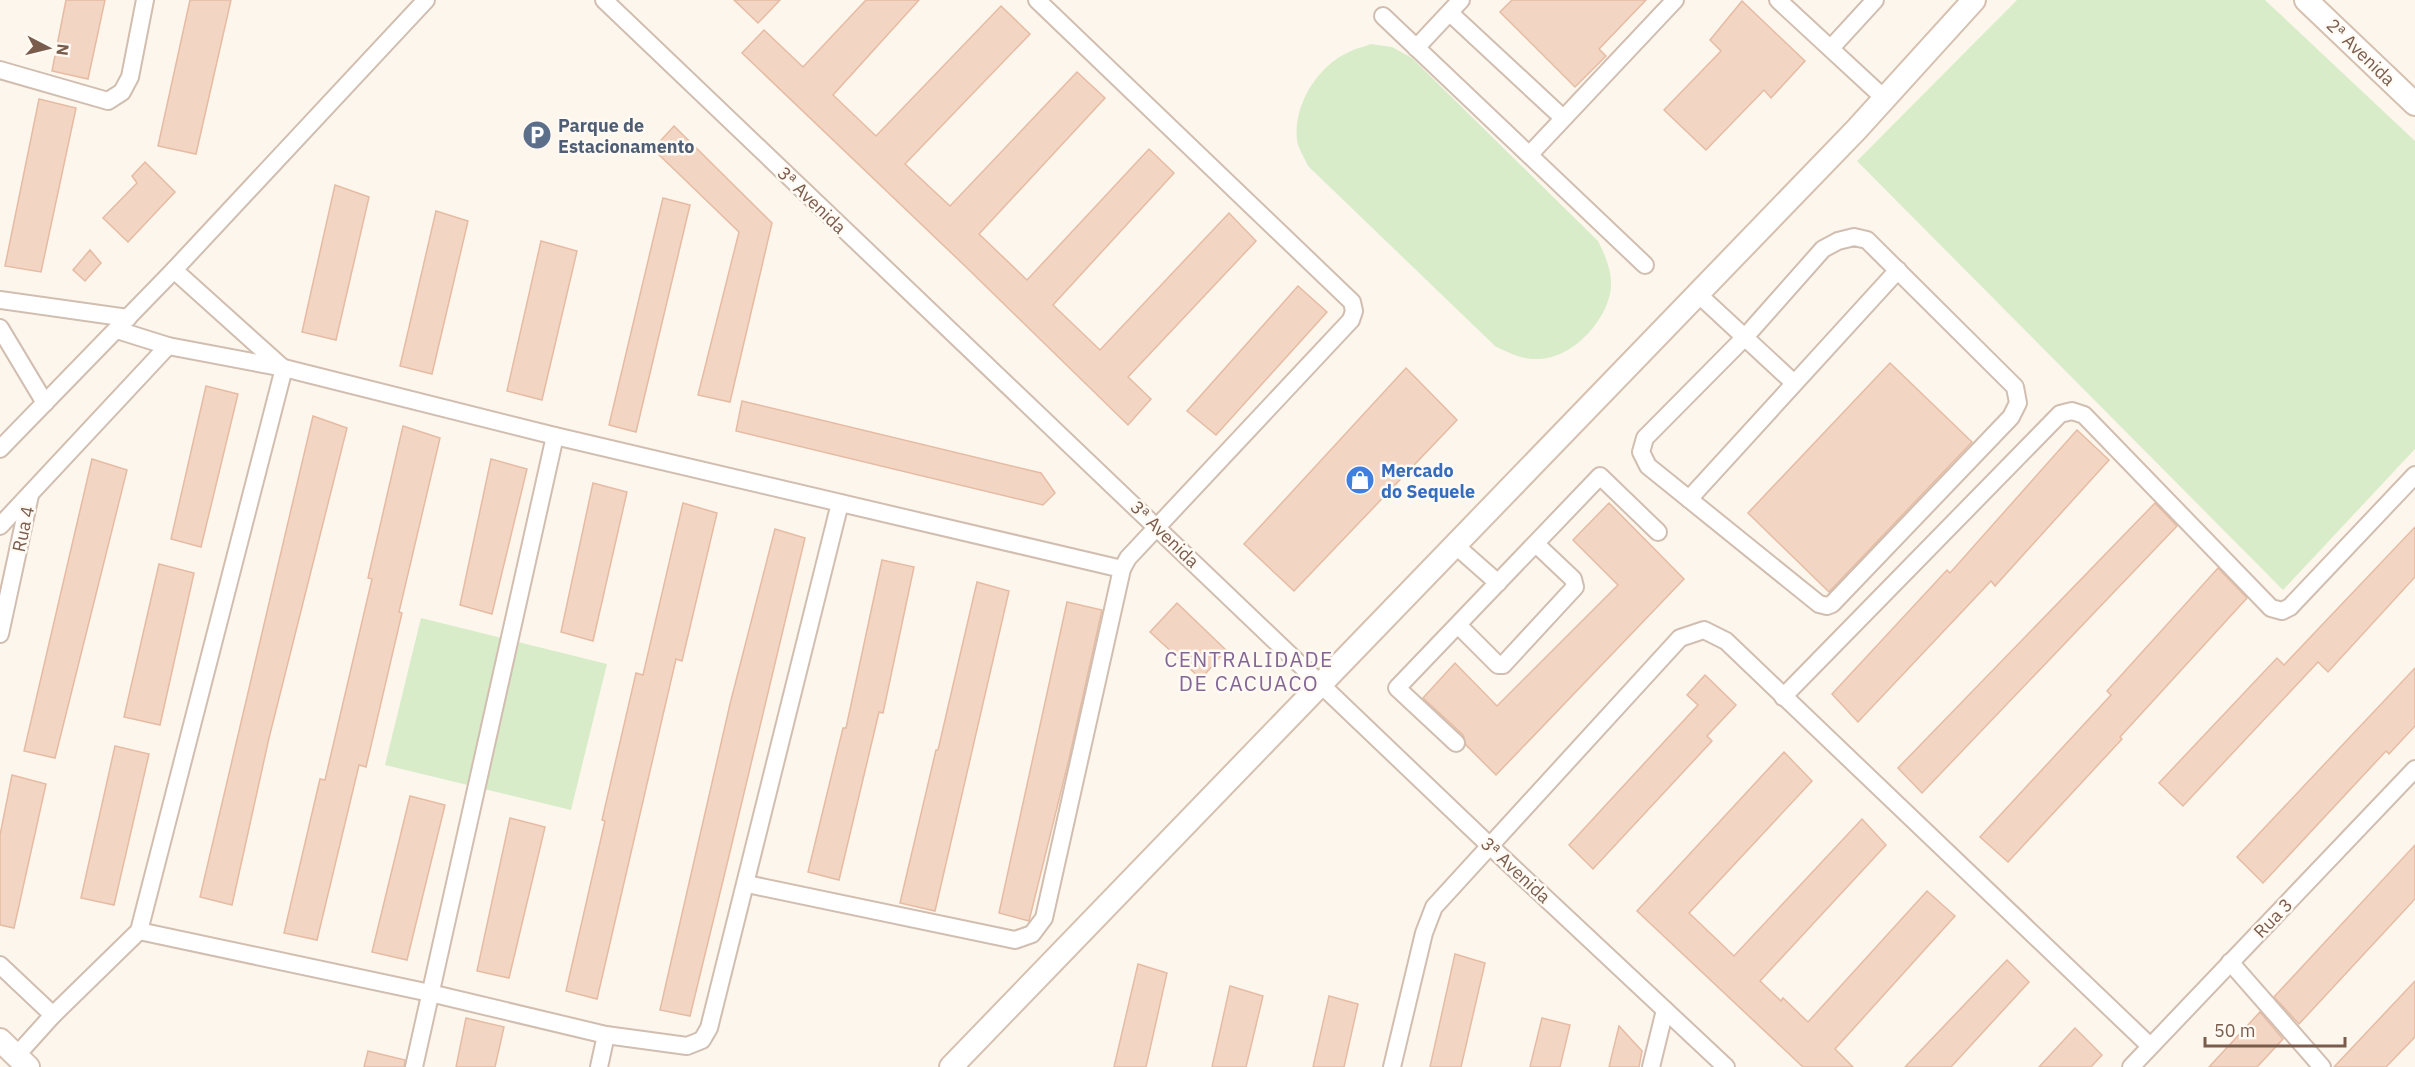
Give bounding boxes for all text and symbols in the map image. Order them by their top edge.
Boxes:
street label: 2ª Avenida [2322,14,2400,91]
north arrow [18,18,78,78]
text: N [52,43,74,57]
place label: Parque de Estacionamento [558,114,694,158]
parking icon: Parque de Estacionamento [521,119,553,151]
street label: 3ª Avenida [773,162,851,239]
place label: Mercado do Sequele [1381,459,1475,503]
shop icon: Mercado do Sequele [1344,464,1376,496]
street label: 3ª Avenida [1126,496,1204,573]
street label: Rua 4 [7,504,39,554]
district label: CENTRALIDADE DE CACUACO [1164,645,1334,697]
street label: 3ª Avenida [1476,832,1556,908]
street label: Rua 3 [2249,893,2297,943]
scale bar [2205,1010,2344,1048]
text: 50 m [2214,1019,2256,1042]

